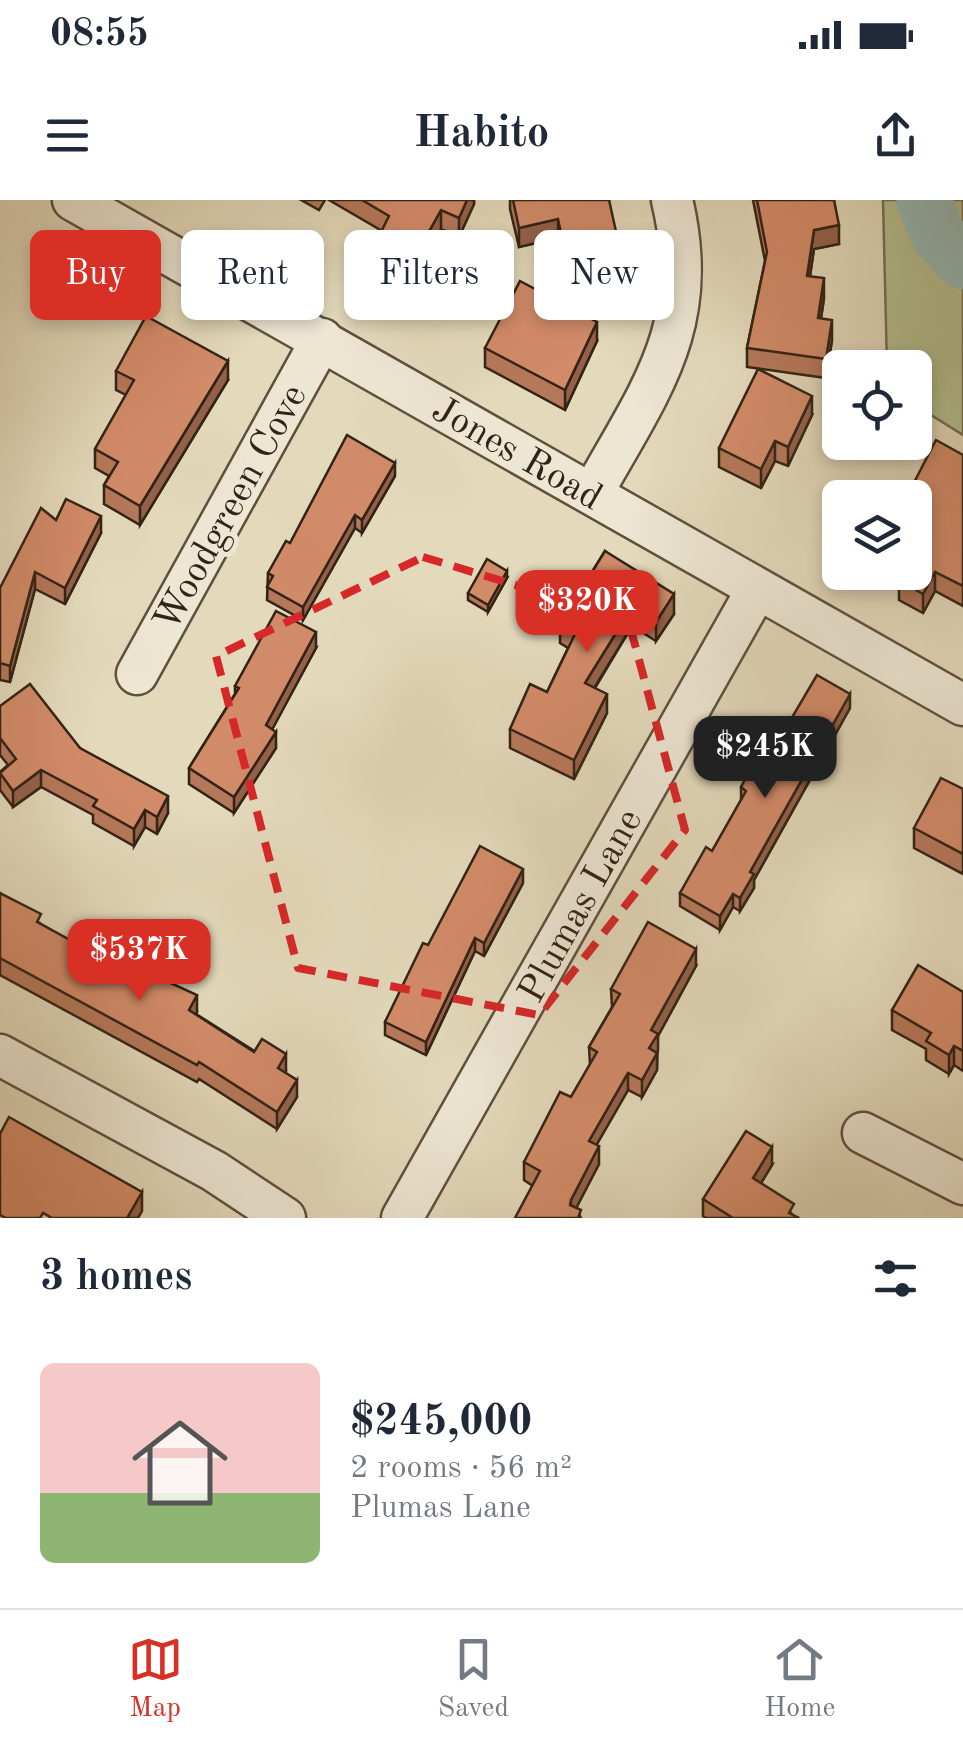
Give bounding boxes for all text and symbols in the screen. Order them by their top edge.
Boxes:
text: 08:55 [50,16,149,54]
icon: menu [40,108,95,163]
icon: share [868,108,923,163]
text: Habito [413,112,550,157]
chip: Buy [30,230,161,320]
chip: Rent [181,230,324,320]
chip: Filters [344,230,514,320]
chip: New [534,230,674,320]
map controls [822,350,932,590]
button: locate [822,350,932,460]
street label: Woodgreen Cove [148,379,315,638]
street label: Jones Road [425,391,608,518]
button: layers [822,480,932,590]
pin: $320K [517,570,657,655]
text: $320K [538,586,636,618]
pin: $245K [695,716,835,801]
text: $245K [716,732,814,764]
street label: Plumas Lane [513,803,650,1010]
pin: $537K [69,919,209,1004]
text: $537K [90,935,188,967]
icon: filters [868,1251,923,1306]
text: 3 homes [40,1257,192,1299]
text: $245,000 [350,1402,532,1444]
icon: home [120,1403,240,1523]
text: 2 rooms · 56 m² [350,1453,572,1485]
text: Plumas Lane [350,1493,531,1525]
tab: Map [128,1632,183,1727]
tab: Saved [438,1632,509,1727]
tab: Home [764,1632,835,1727]

